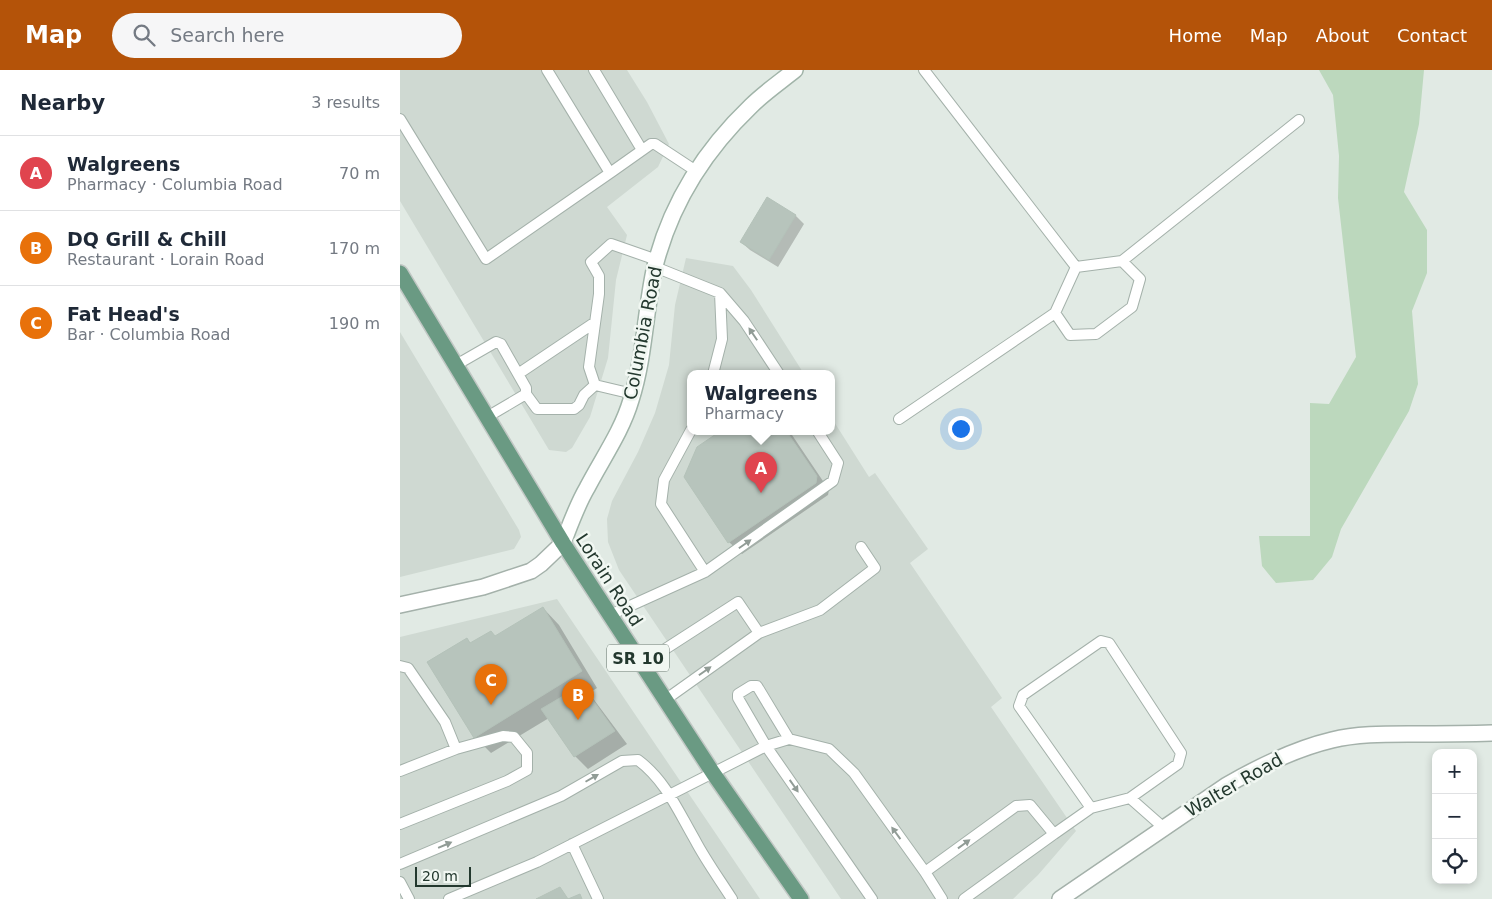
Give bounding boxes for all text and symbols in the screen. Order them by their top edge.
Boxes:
search box [112,13,462,58]
text: Map [25,21,82,49]
icon: search [130,21,158,49]
text: Search here [170,24,284,46]
text: Home [1169,25,1222,46]
text: Map [1250,25,1288,46]
text: About [1316,25,1369,46]
text: Contact [1397,25,1467,46]
text: Nearby [20,91,105,115]
text: 3 results [311,93,380,112]
text: Walgreens [67,153,180,175]
text: A [30,164,42,183]
text: 70 m [339,164,380,183]
text: Pharmacy · Columbia Road [67,175,283,194]
text: DQ Grill & Chill [67,228,227,250]
text: B [30,239,42,258]
text: 170 m [329,239,380,258]
text: Restaurant · Lorain Road [67,250,264,269]
street label: Columbia Road [619,264,666,402]
text: Fat Head's [67,303,180,325]
text: C [30,314,42,333]
text: 190 m [329,314,380,333]
text: Bar · Columbia Road [67,325,230,344]
one-way arrow [748,327,757,340]
popup [687,370,835,435]
text: Walgreens [704,382,818,404]
text: Pharmacy [704,404,784,423]
your location [948,416,974,442]
pin: A [745,452,777,493]
street label: Lorain Road [572,529,647,630]
one-way arrow [738,539,752,549]
road number: SR 10 [607,644,669,672]
pin: C [475,664,507,705]
one-way arrow [698,666,711,677]
pin: B [562,679,594,720]
street label: Walter Road [1181,748,1286,821]
map controls [1432,749,1477,884]
button: + [1432,749,1477,794]
one-way arrow [586,773,599,782]
one-way arrow [789,779,799,793]
button: − [1432,794,1477,839]
one-way arrow [891,826,901,839]
one-way arrow [957,838,970,849]
button: locate [1432,839,1477,884]
one-way arrow [438,841,452,849]
scale bar [415,864,471,887]
text: 20 m [422,868,458,884]

